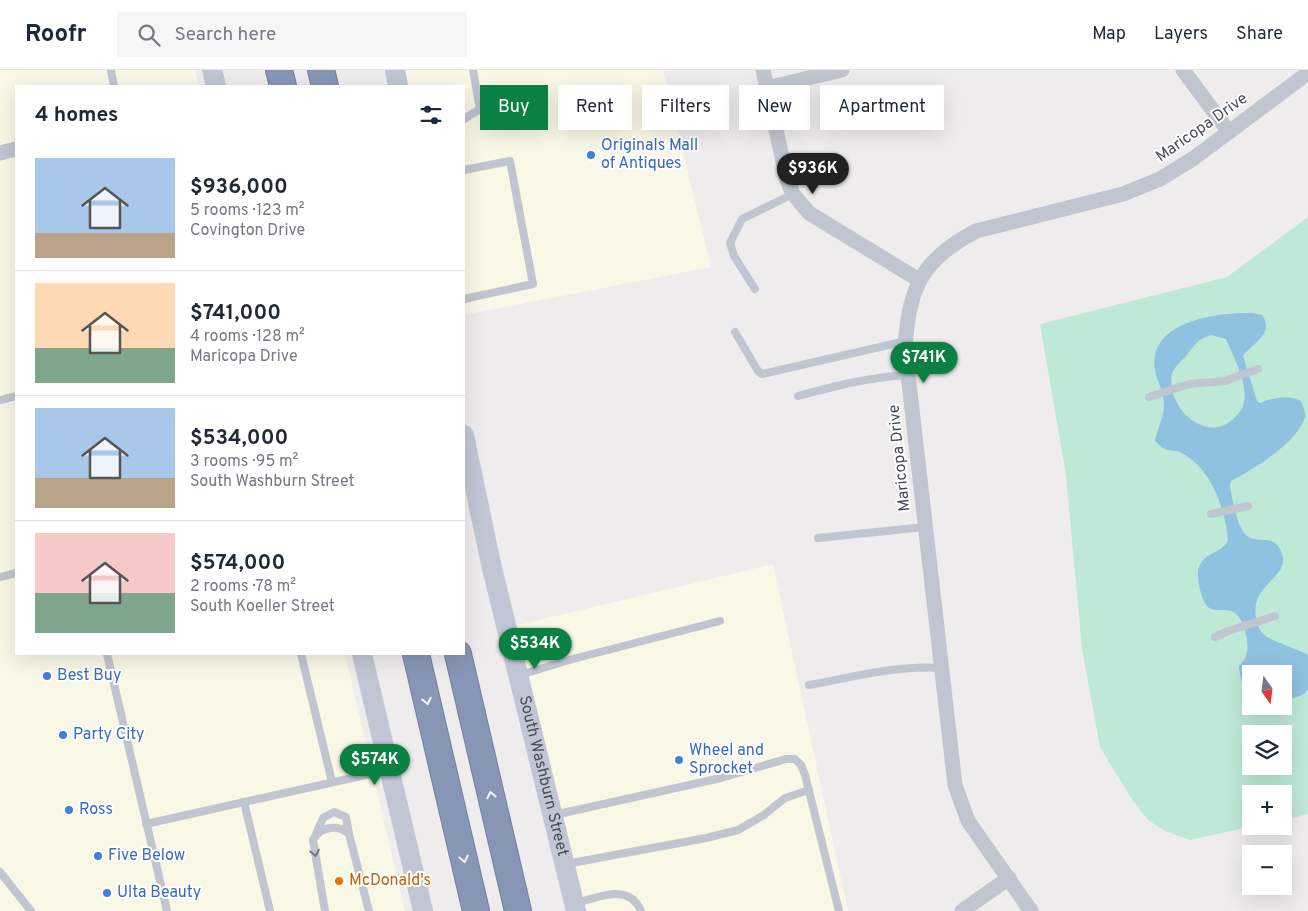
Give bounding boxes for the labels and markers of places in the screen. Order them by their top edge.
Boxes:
place label: Originals Mall of Antiques [601,136,698,174]
marker: Originals Mall of Antiques [585,149,597,161]
pin: $936K [778,152,848,195]
pin: $741K [889,342,959,384]
pin: $534K [500,628,570,670]
place label: Best Buy [57,666,121,686]
marker: Best Buy [41,670,53,682]
place label: Party City [73,725,144,745]
marker: Party City [57,729,69,741]
place label: Wheel and Sprocket [689,741,764,779]
pin: $574K [340,744,410,786]
marker: Wheel and Sprocket [673,754,685,766]
place label: Ross [79,800,113,820]
marker: Ross [63,804,75,816]
place label: Five Below [108,846,185,866]
marker: Five Below [92,850,104,862]
place label: McDonald's [349,871,431,891]
marker: McDonald's [333,875,345,887]
place label: Ulta Beauty [117,883,201,903]
marker: Ulta Beauty [101,887,113,899]

